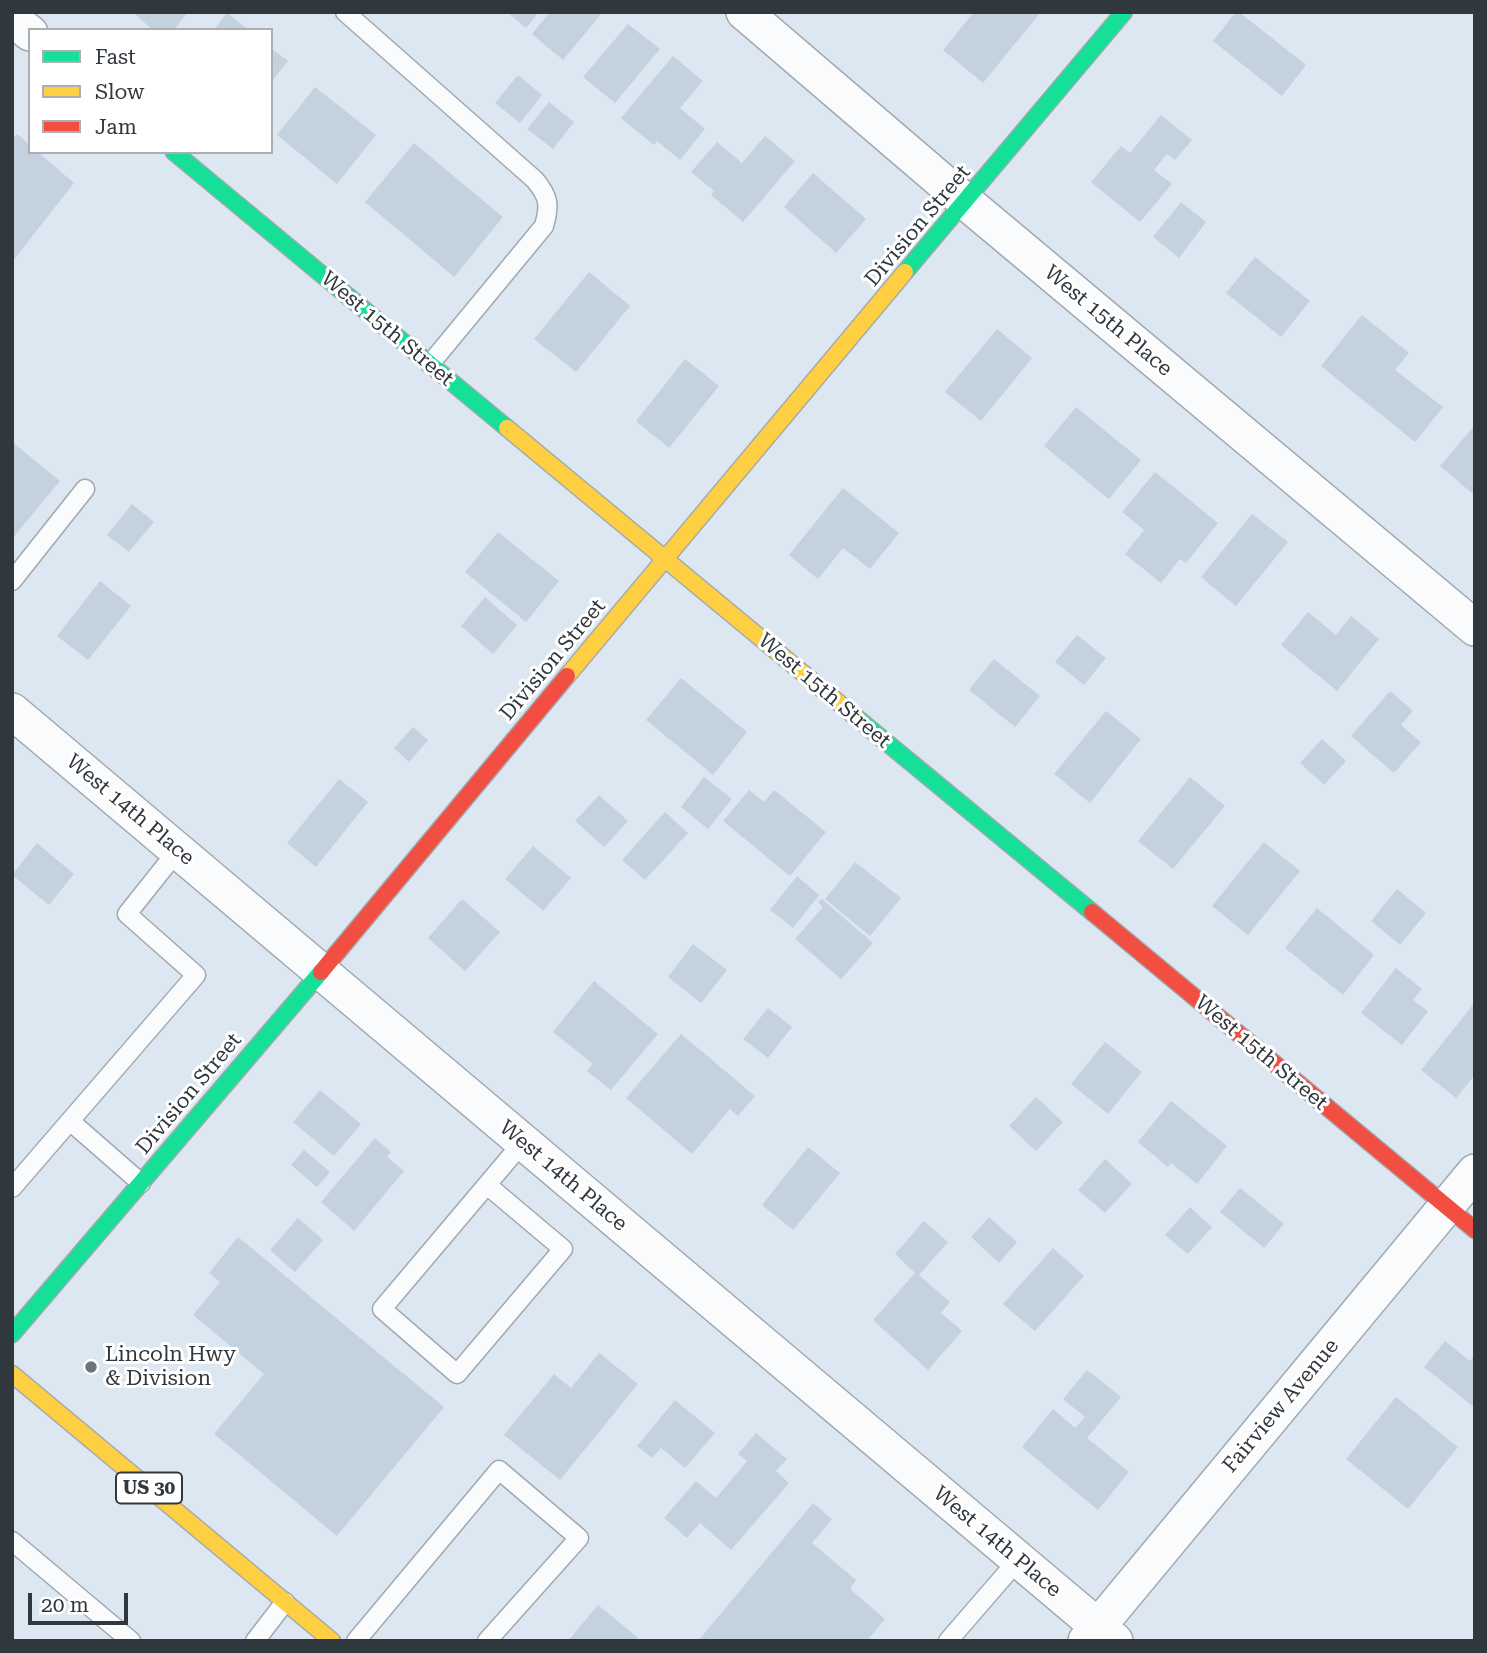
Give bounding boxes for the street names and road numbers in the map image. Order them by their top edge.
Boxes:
street label: Division Street [860,160,976,292]
street label: West 15th Place [1039,260,1177,382]
street label: West 15th Street [315,266,459,392]
street label: Division Street [495,594,611,726]
street label: West 15th Street [752,628,896,754]
street label: West 14th Place [61,749,199,871]
street label: West 15th Street [1189,990,1333,1116]
street label: Division Street [131,1028,247,1160]
street label: West 14th Place [494,1115,632,1237]
street label: Fairview Avenue [1218,1334,1344,1478]
road number: US 30 [116,1472,182,1504]
street label: West 14th Place [928,1481,1066,1603]

